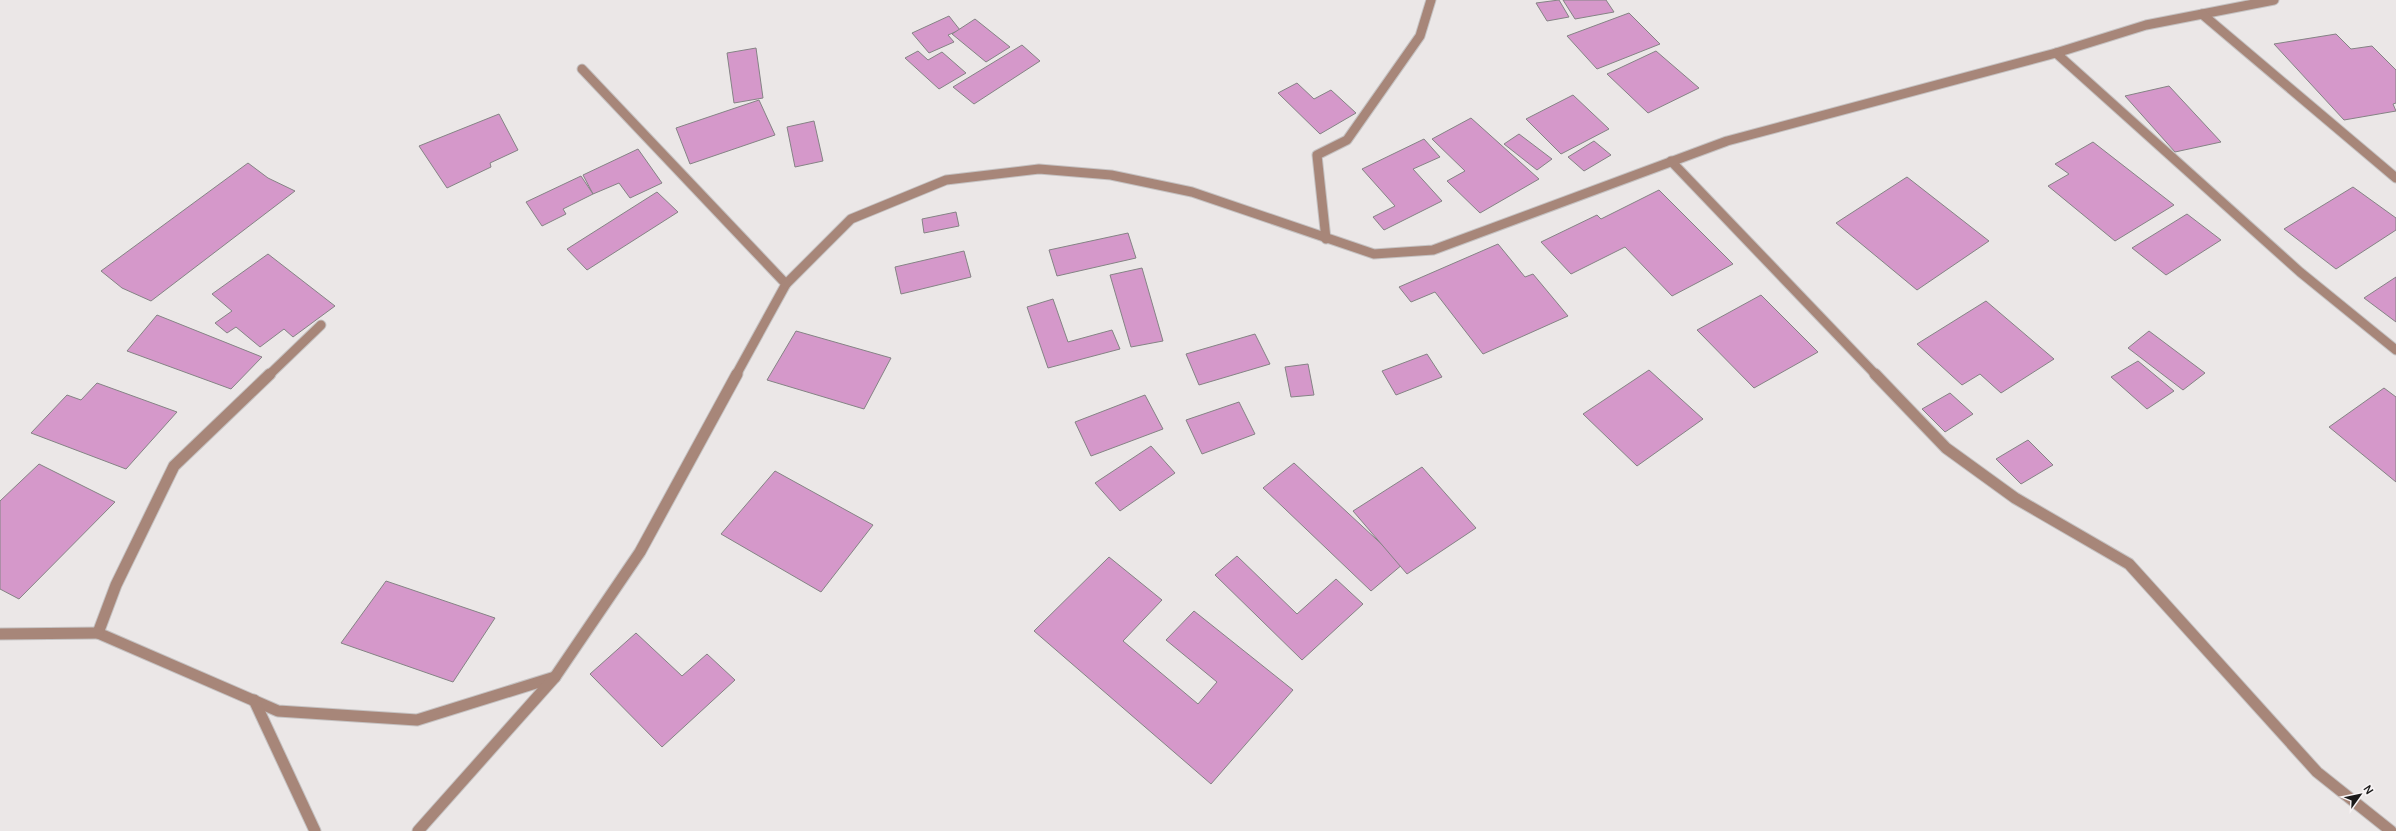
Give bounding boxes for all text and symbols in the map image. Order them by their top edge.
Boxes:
north arrow [2340,775,2380,815]
text: N [2360,782,2377,797]

